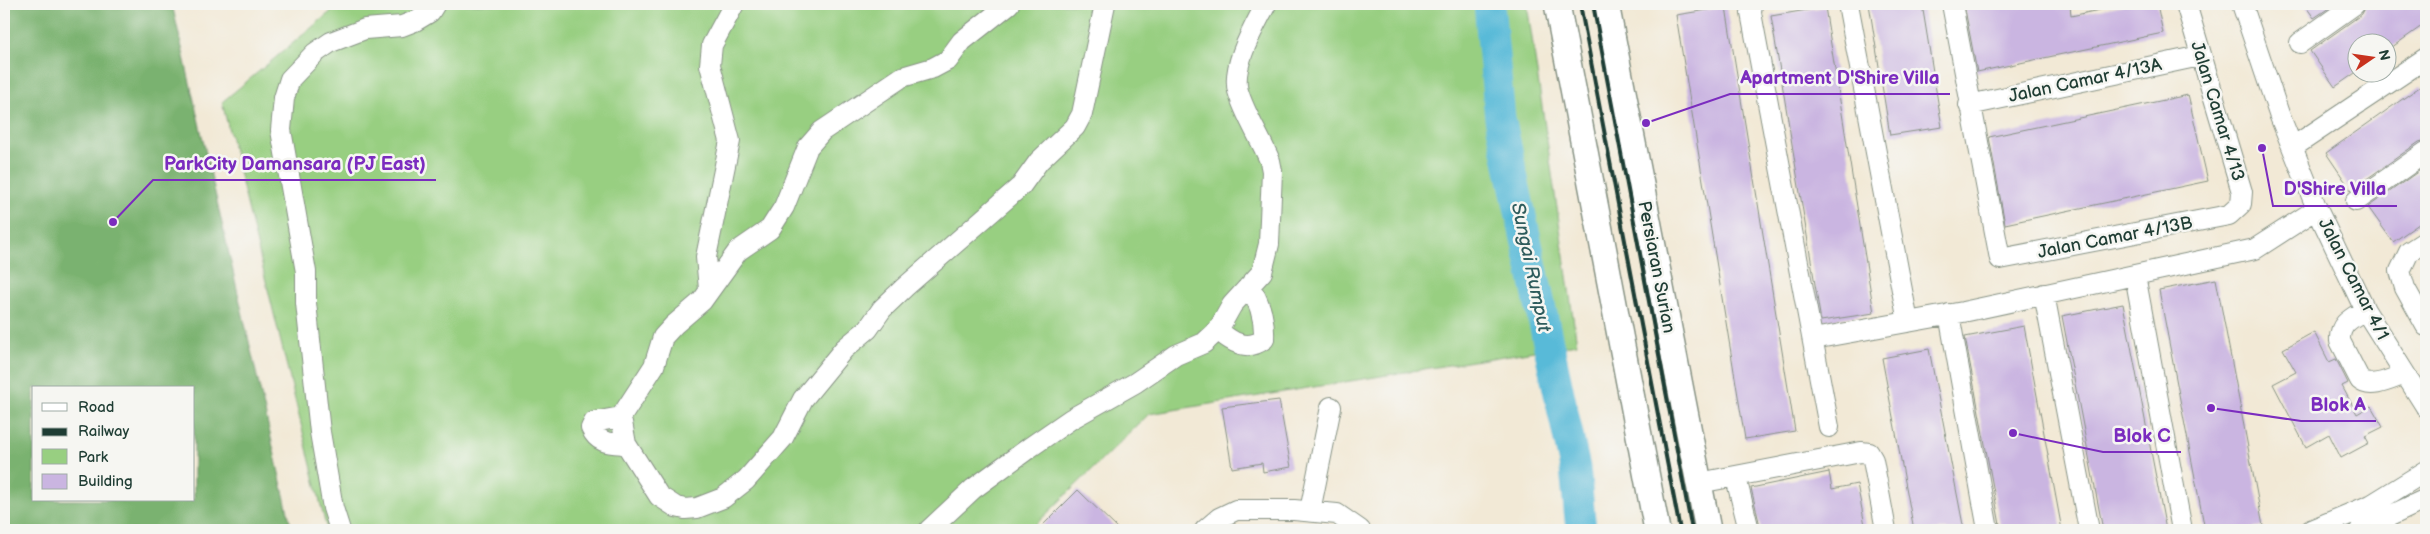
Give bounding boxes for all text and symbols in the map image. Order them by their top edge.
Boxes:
north arrow [2348,32,2398,82]
street label: Jalan Camar 4/13 [2186,39,2249,183]
text: N [2375,48,2394,62]
street label: Jalan Camar 4/13A [2007,54,2164,107]
callout: Apartment D'Shire Villa [1730,60,1950,94]
text: Apartment D'Shire Villa [1739,67,1940,90]
callout: ParkCity Damansara (PJ East) [153,146,436,180]
text: ParkCity Damansara (PJ East) [164,153,426,176]
callout: D'Shire Villa [2273,172,2397,206]
text: D'Shire Villa [2284,178,2386,201]
street label: Persiaran Surian [1633,199,1680,335]
water label: Sungai Rumput [1506,201,1556,335]
street label: Jalan Camar 4/13B [2036,212,2194,263]
street label: Jalan Camar 4/1 [2314,215,2393,344]
legend [32,386,195,502]
callout: Blok A [2301,387,2376,421]
text: Blok A [2310,394,2366,417]
text: Road [78,398,114,417]
callout: Blok C [2103,418,2181,452]
text: Railway [78,422,129,441]
text: Blok C [2113,425,2171,448]
text: Park [78,448,109,467]
text: Building [78,472,133,491]

